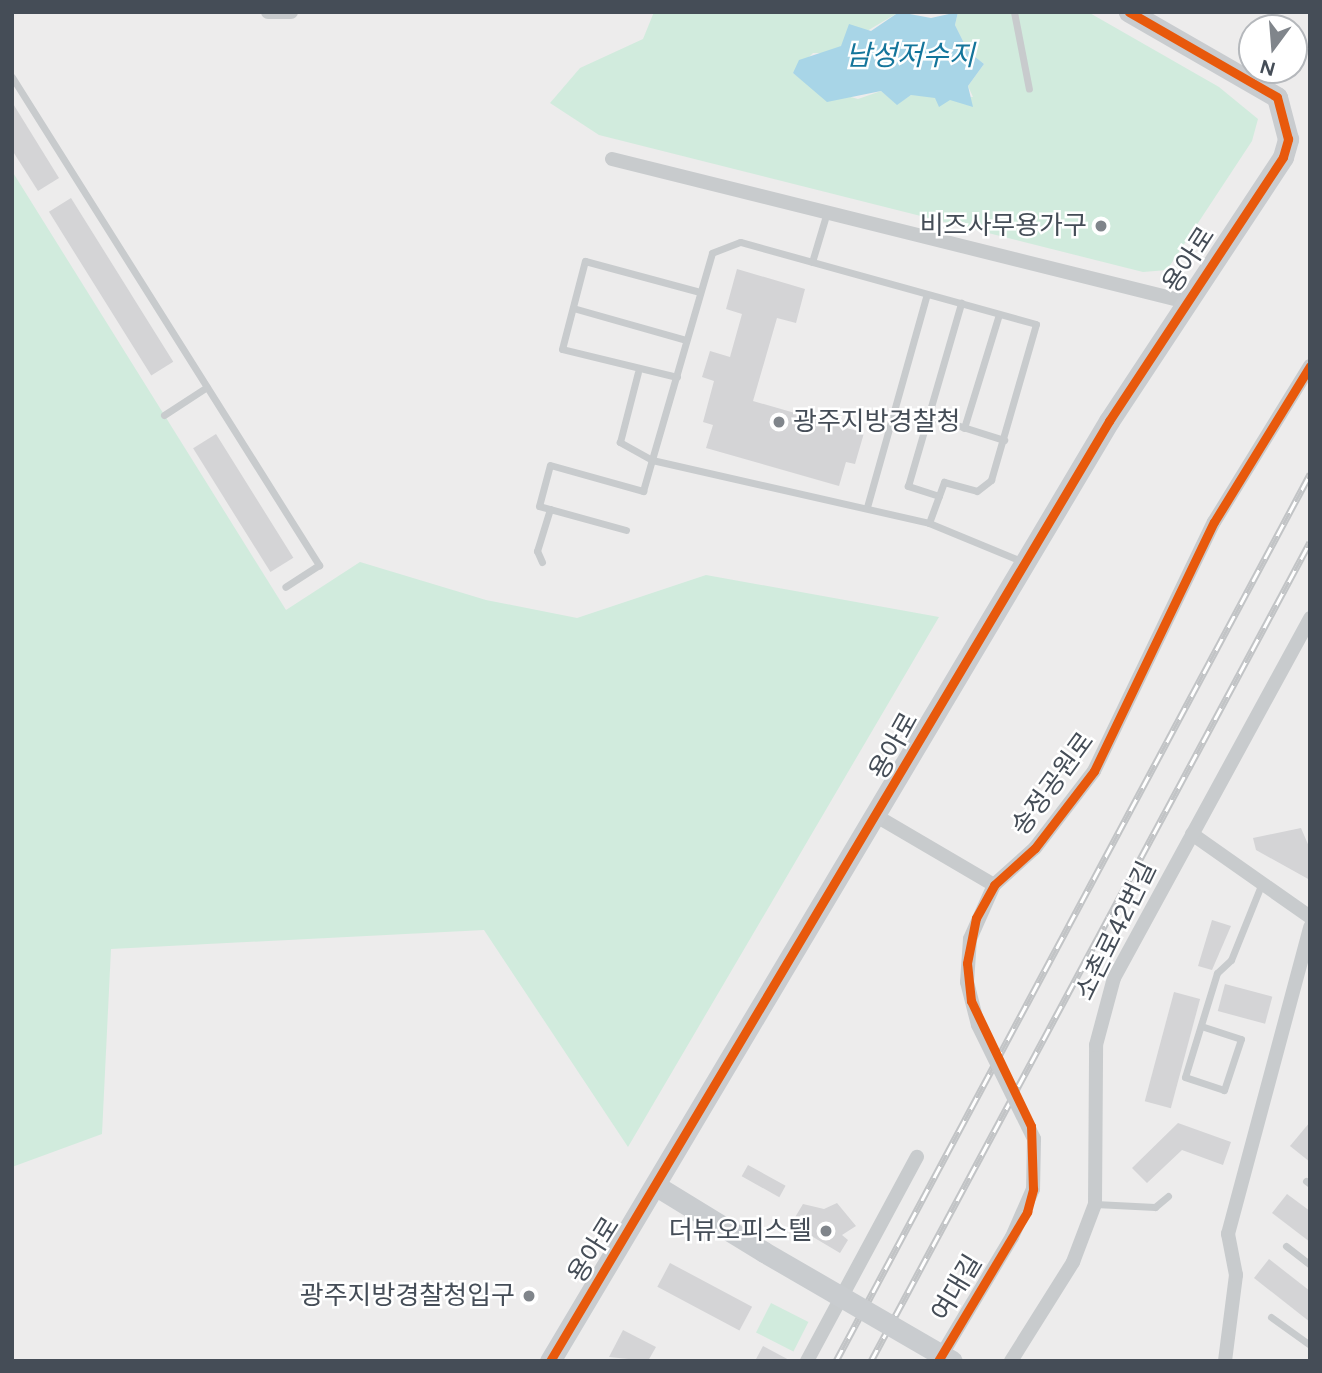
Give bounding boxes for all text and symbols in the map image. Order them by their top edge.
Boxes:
north arrow [1238,14,1308,84]
water label: 남성저수지 [846,38,974,72]
text: N [1257,55,1278,81]
place label: 비즈사무용가구 [920,210,1087,242]
marker: 비즈사무용가구 [1093,218,1109,234]
street label: 용아로 [1156,221,1222,299]
place label: 광주지방경찰청 [793,406,960,438]
marker: 광주지방경찰청 [771,414,787,430]
street label: 용아로 [863,707,925,785]
street label: 송정공원로 [1005,726,1101,842]
street label: 소촌로42번길 [1069,857,1163,1005]
street label: 용아로 [562,1211,626,1289]
place label: 더뷰오피스텔 [668,1215,812,1247]
marker: 더뷰오피스텔 [818,1223,834,1239]
street label: 여대길 [925,1249,989,1327]
place label: 광주지방경찰청입구 [300,1280,515,1312]
marker: 광주지방경찰청입구 [521,1288,537,1304]

